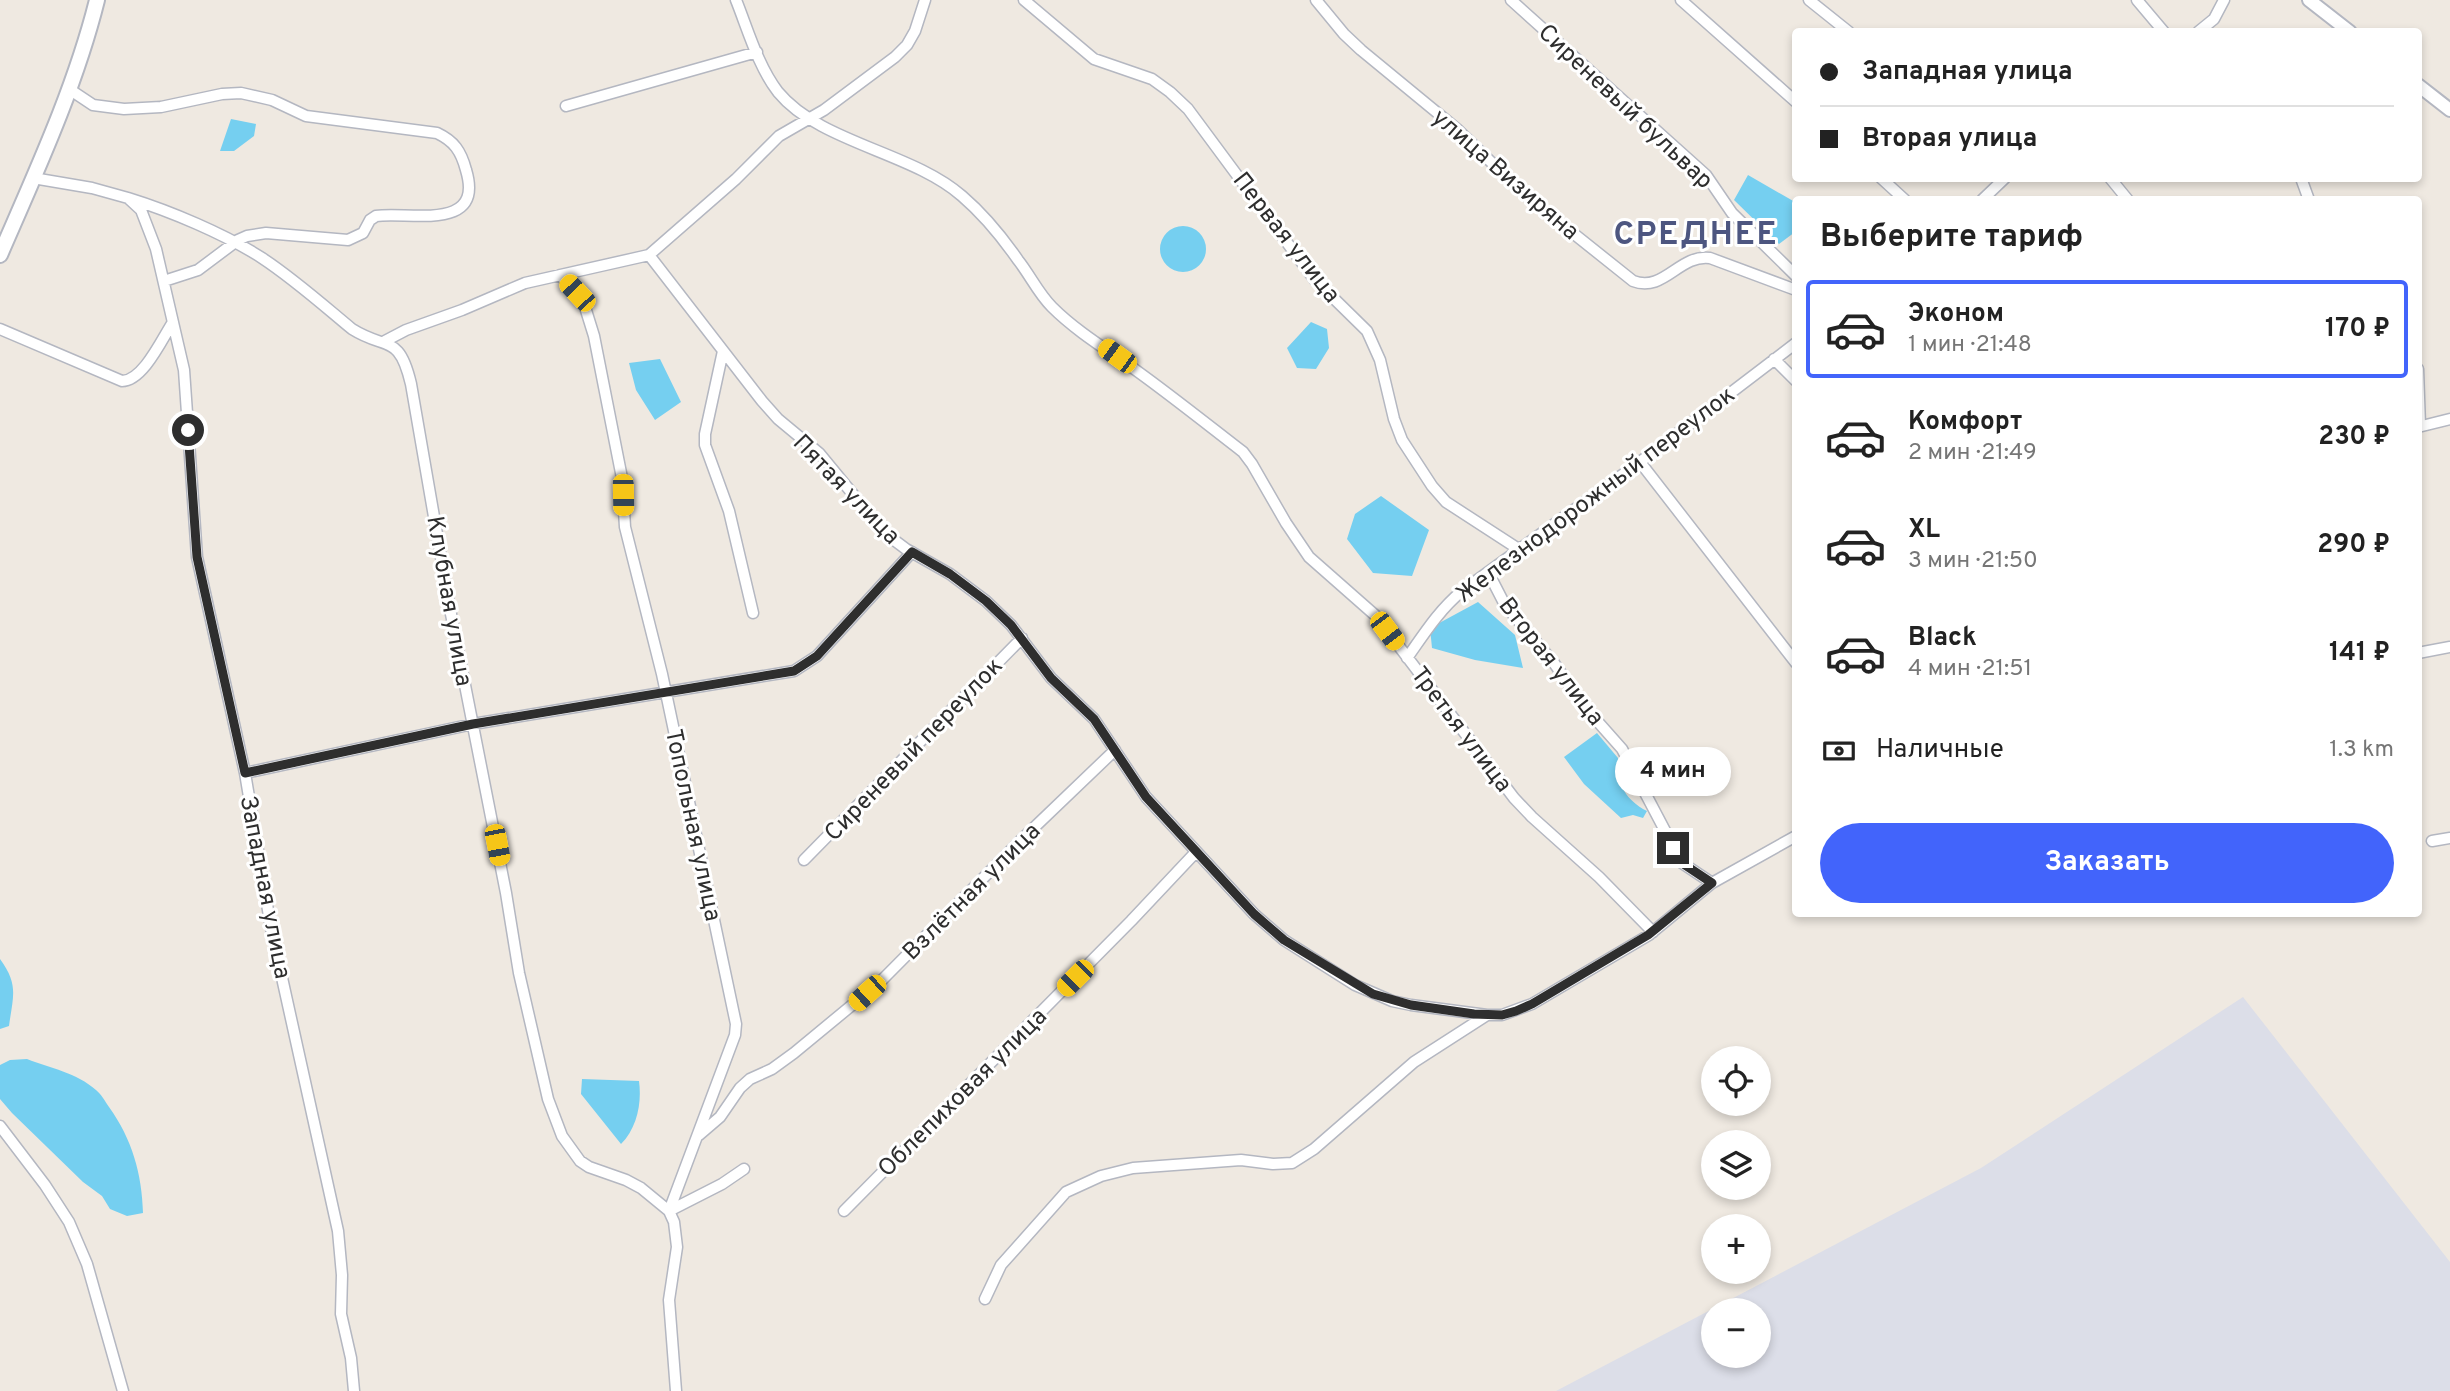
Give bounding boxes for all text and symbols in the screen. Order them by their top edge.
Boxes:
street label: Сиреневый бульвар [1531,18,1719,196]
text: Западная улица [1862,56,2073,89]
street label: улица Визиряна [1425,103,1585,248]
text: Вторая улица [1862,123,2037,156]
street label: Первая улица [1225,167,1346,310]
district label: СРЕДНЕЕ [1613,216,1779,256]
text: Выберите тариф [1820,218,2083,258]
car [555,270,600,316]
icon: car [1824,298,1887,361]
text: Эконом [1908,298,2004,331]
text: 170 ₽ [2325,313,2390,346]
text: 1 мин · 21:48 [1908,331,2032,360]
car [1094,335,1141,377]
street label: Железнодорожный переулок [1451,381,1742,610]
icon: car [1824,406,1887,469]
text: Комфорт [1908,406,2022,439]
route start [172,414,204,446]
text: 230 ₽ [2318,421,2390,454]
street label: Пятая улица [786,429,906,552]
text: 2 мин · 21:49 [1908,439,2037,468]
car [613,474,634,516]
street label: Клубная улица [418,514,478,689]
icon: car [1824,514,1887,577]
text: XL [1908,514,1940,547]
text: 290 ₽ [2317,529,2390,562]
text: 3 мин · 21:50 [1908,547,2038,576]
street label: Вторая улица [1491,592,1610,732]
car [1366,608,1409,654]
icon: car [1824,622,1887,685]
text: Black [1908,622,1977,655]
text: 141 ₽ [2329,637,2390,670]
street label: Сиреневый переулок [819,652,1010,849]
text: 4 мин · 21:51 [1908,655,2032,684]
street label: Третья улица [1403,661,1518,799]
street label: Топольная улица [657,727,727,924]
icon: cash [1820,732,1858,770]
text: Наличные [1876,734,2004,767]
text: 1.3 km [2329,736,2394,765]
callout: 4 мин [1615,746,1731,796]
text: 4 мин [1640,757,1706,786]
street label: Западная улица [232,793,297,982]
street label: Взлётная улица [897,817,1048,968]
car [483,822,512,868]
button: Заказать [1820,823,2394,903]
route end [1657,832,1689,864]
car [1053,956,1098,1000]
car [845,971,890,1015]
street label: Облепиховая улица [872,1002,1054,1184]
map controls [1701,1046,1771,1368]
button: locate [1701,1046,1771,1116]
button: layers [1701,1130,1771,1200]
button: + [1701,1214,1771,1284]
button: − [1701,1298,1771,1368]

